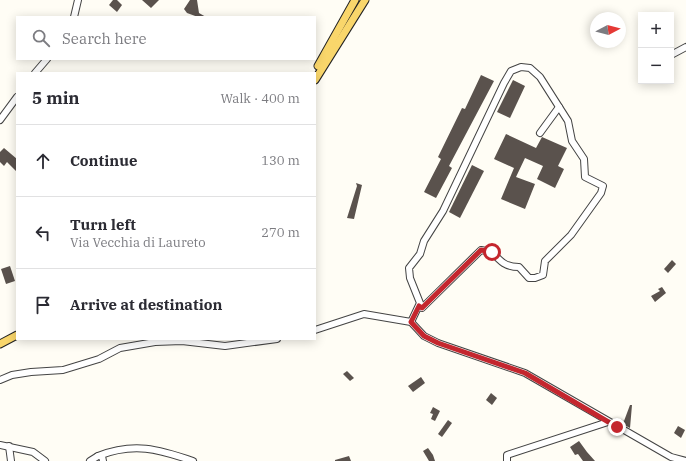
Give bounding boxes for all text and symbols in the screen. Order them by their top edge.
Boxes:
north arrow [590,12,626,48]
map controls [638,12,674,84]
button: + [638,12,674,48]
search box [16,16,316,60]
icon: search [30,27,52,49]
text: Search here [62,29,147,48]
button: − [638,48,674,84]
text: 5 min [32,87,80,109]
text: Walk · 400 m [221,90,300,107]
icon: ahead [32,150,54,172]
text: Continue [70,151,137,170]
text: 130 m [261,152,300,169]
text: Turn left [70,215,136,234]
icon: left [32,222,54,244]
text: 270 m [261,224,300,241]
text: Via Vecchia di Laureto [70,234,206,251]
route start [483,243,501,261]
icon: arrive [32,294,54,316]
text: Arrive at destination [70,295,222,314]
route end [608,418,626,436]

